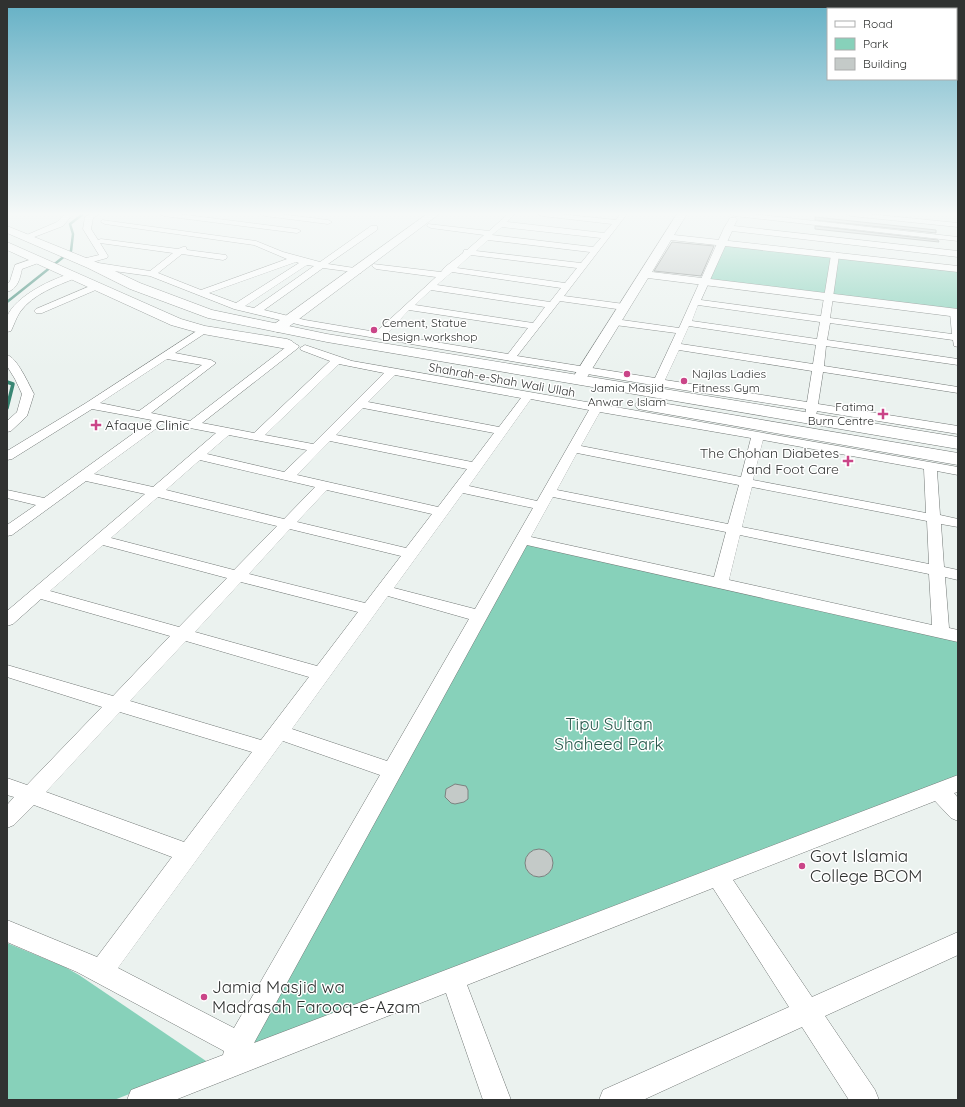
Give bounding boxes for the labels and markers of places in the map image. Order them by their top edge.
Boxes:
place label: Cement, Statue Design workshop [382,315,478,344]
marker: Cement, Statue Design workshop [369,325,379,335]
place label: Najlas Ladies Fitness Gym [692,366,766,395]
marker: Jamia Masjid Anwar e Islam [622,369,632,379]
marker: Najlas Ladies Fitness Gym [679,376,689,386]
place label: Jamia Masjid Anwar e Islam [588,380,666,409]
place label: Fatima Burn Centre [808,399,874,428]
marker: Fatima Burn Centre [877,408,889,420]
place label: Afaque Clinic [105,416,189,434]
marker: Afaque Clinic [90,419,102,431]
place label: The Chohan Diabetes and Foot Care [700,444,839,478]
marker: The Chohan Diabetes and Foot Care [842,455,854,467]
place label: Govt Islamia College BCOM [810,845,922,886]
marker: Govt Islamia College BCOM [797,861,807,871]
place label: Jamia Masjid wa Madrasah Farooq-e-Azam [212,976,420,1017]
marker: Jamia Masjid wa Madrasah Farooq-e-Azam [199,992,209,1002]

